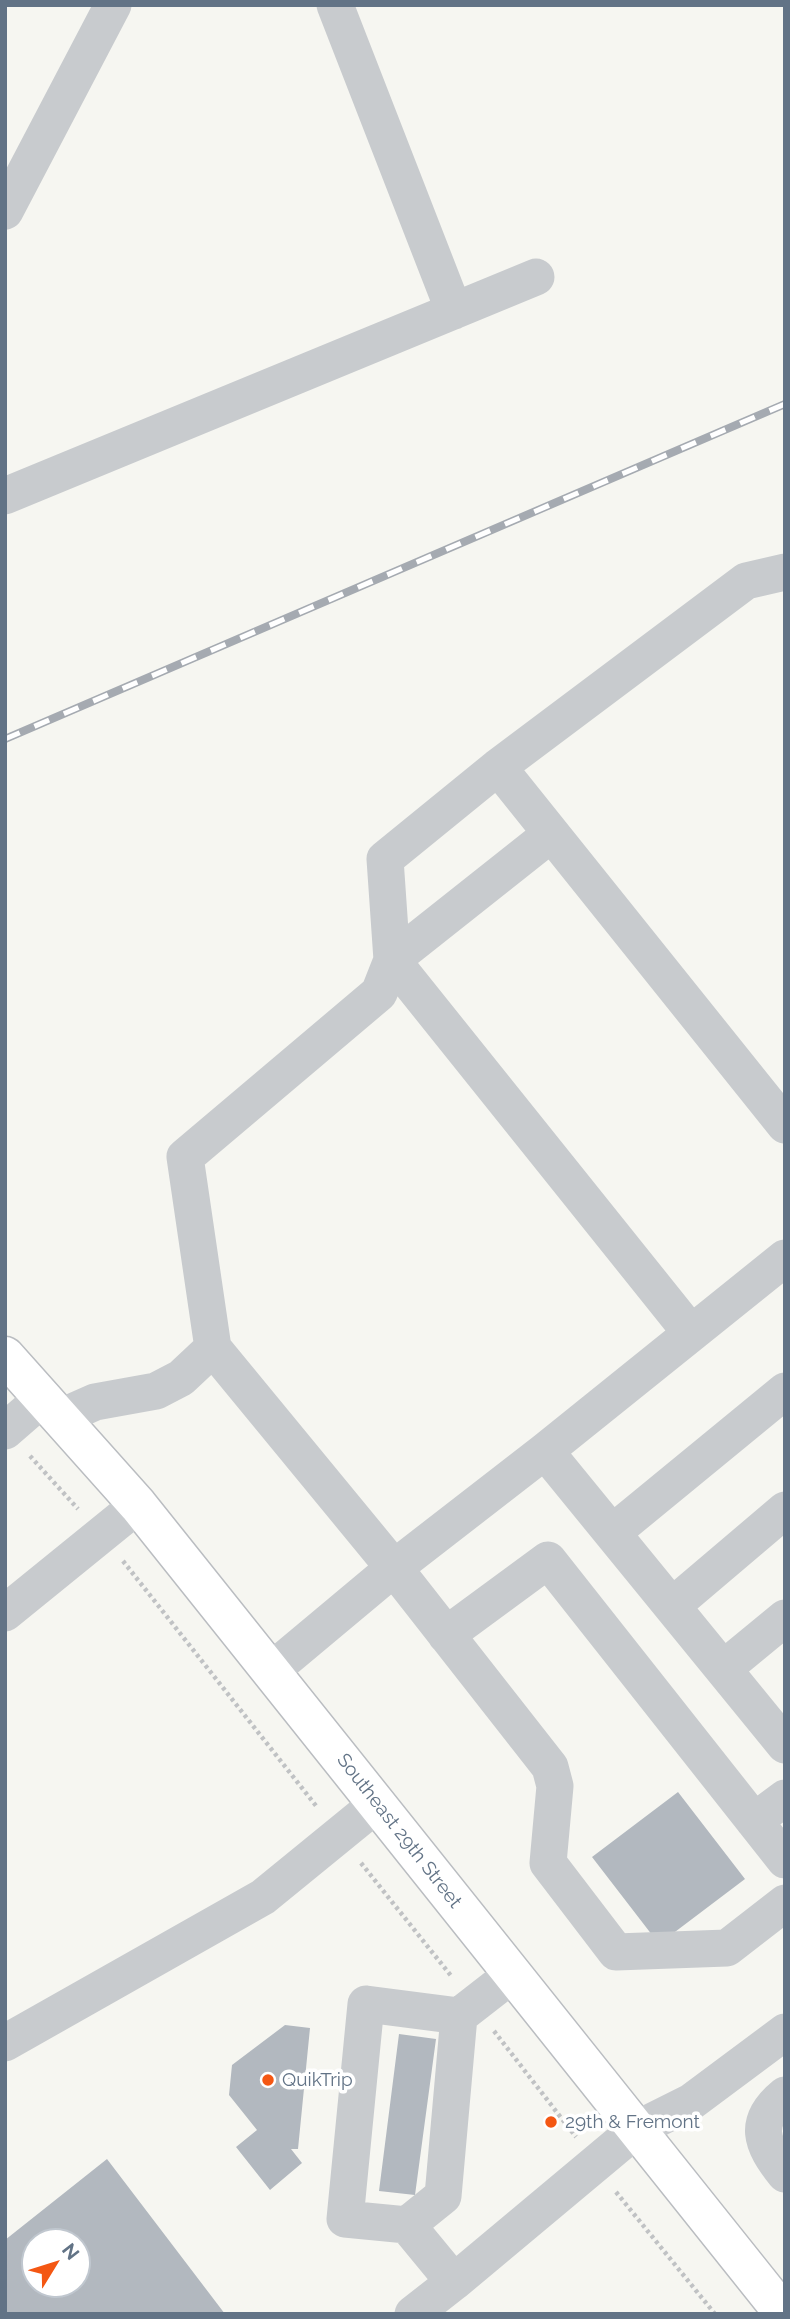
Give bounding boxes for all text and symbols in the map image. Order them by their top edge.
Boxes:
street label: Southeast 29th Street [332,1749,466,1913]
place label: QuikTrip [282,2069,353,2091]
marker: QuikTrip [260,2072,276,2088]
place label: 29th & Fremont [565,2111,700,2133]
marker: 29th & Fremont [543,2114,559,2130]
north arrow [21,2228,91,2298]
text: N [58,2239,84,2264]

